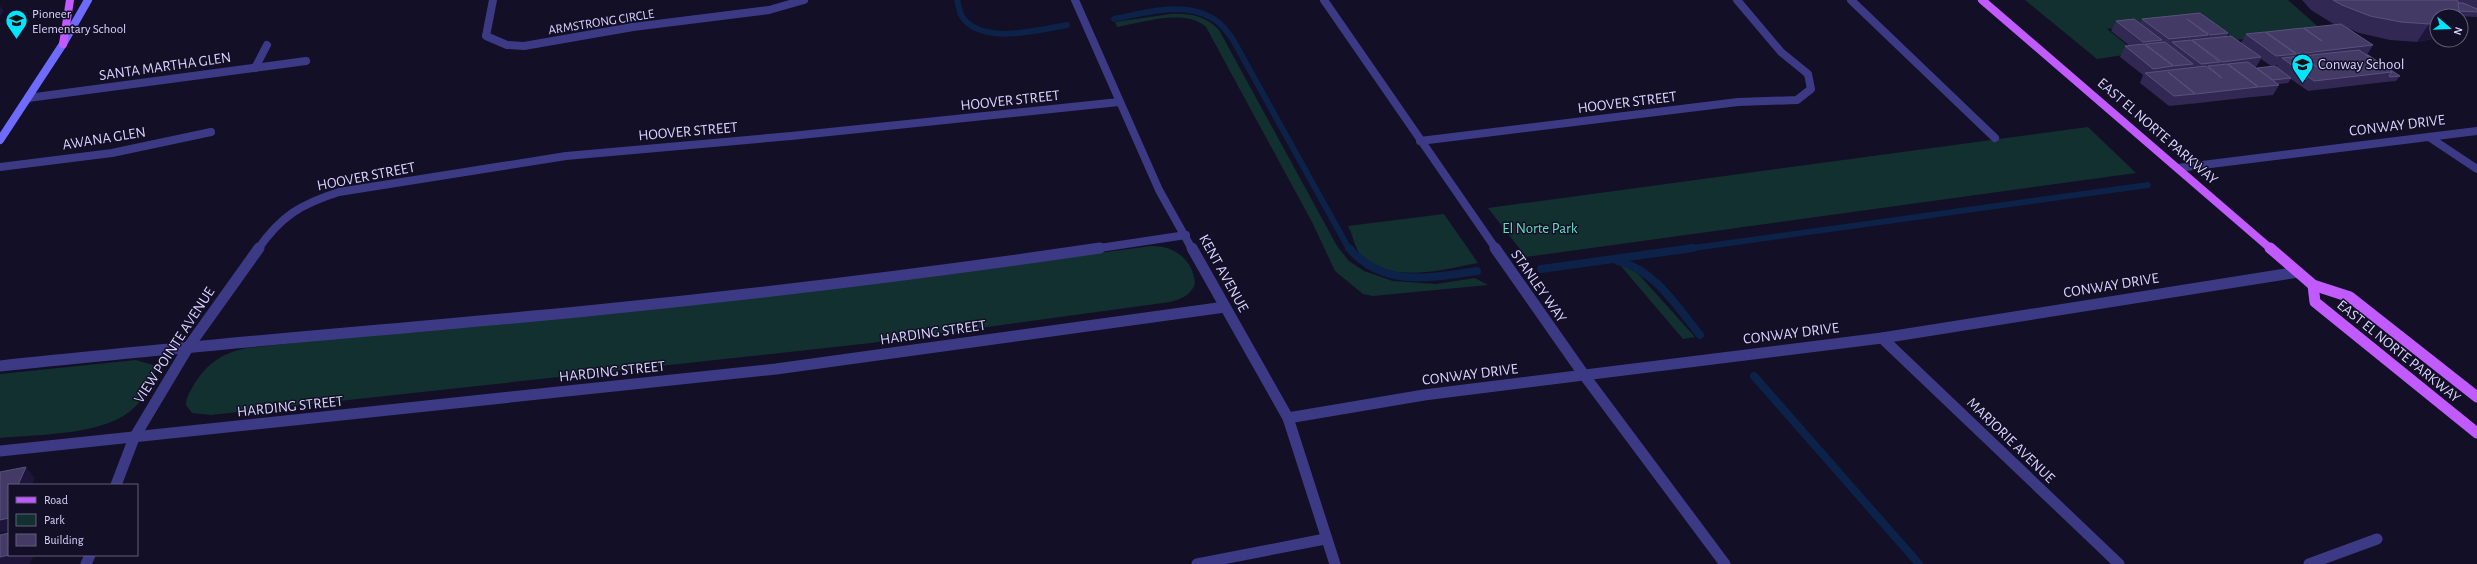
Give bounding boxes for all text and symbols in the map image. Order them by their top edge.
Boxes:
school or university icon: Pioneer Elementary School [3,7,29,40]
place label: Pioneer Elementary School [32,8,126,36]
street label: ARMSTRONG CIRCLE [547,8,655,37]
north arrow [2429,8,2469,48]
text: N [2452,26,2464,37]
street label: SANTA MARTHA GLEN [98,50,232,83]
school or university icon: Conway School [2290,51,2316,84]
place label: Conway School [2318,57,2404,72]
street label: EAST EL NORTE PARKWAY [2095,75,2221,188]
street label: HOOVER STREET [960,88,1061,113]
street label: HOOVER STREET [1577,89,1678,116]
street label: CONWAY DRIVE [2348,112,2446,139]
street label: HOOVER STREET [638,120,739,143]
street label: AWANA GLEN [61,125,147,152]
street label: HOOVER STREET [316,160,417,193]
park label: El Norte Park [1502,221,1578,236]
street label: KENT AVENUE [1196,232,1251,315]
street label: STANLEY WAY [1508,247,1569,325]
street label: CONWAY DRIVE [2062,271,2160,300]
street label: VIEW POINTE AVENUE [131,285,217,406]
street label: EAST EL NORTE PARKWAY [2334,297,2463,406]
street label: HARDING STREET [879,318,988,347]
street label: CONWAY DRIVE [1742,320,1840,347]
street label: HARDING STREET [558,358,667,385]
street label: CONWAY DRIVE [1421,361,1519,388]
street label: HARDING STREET [236,393,345,420]
street label: MARJORIE AVENUE [1964,395,2057,486]
legend [8,484,138,556]
text: Road [44,494,68,506]
text: Park [44,514,65,526]
text: Building [44,534,84,546]

